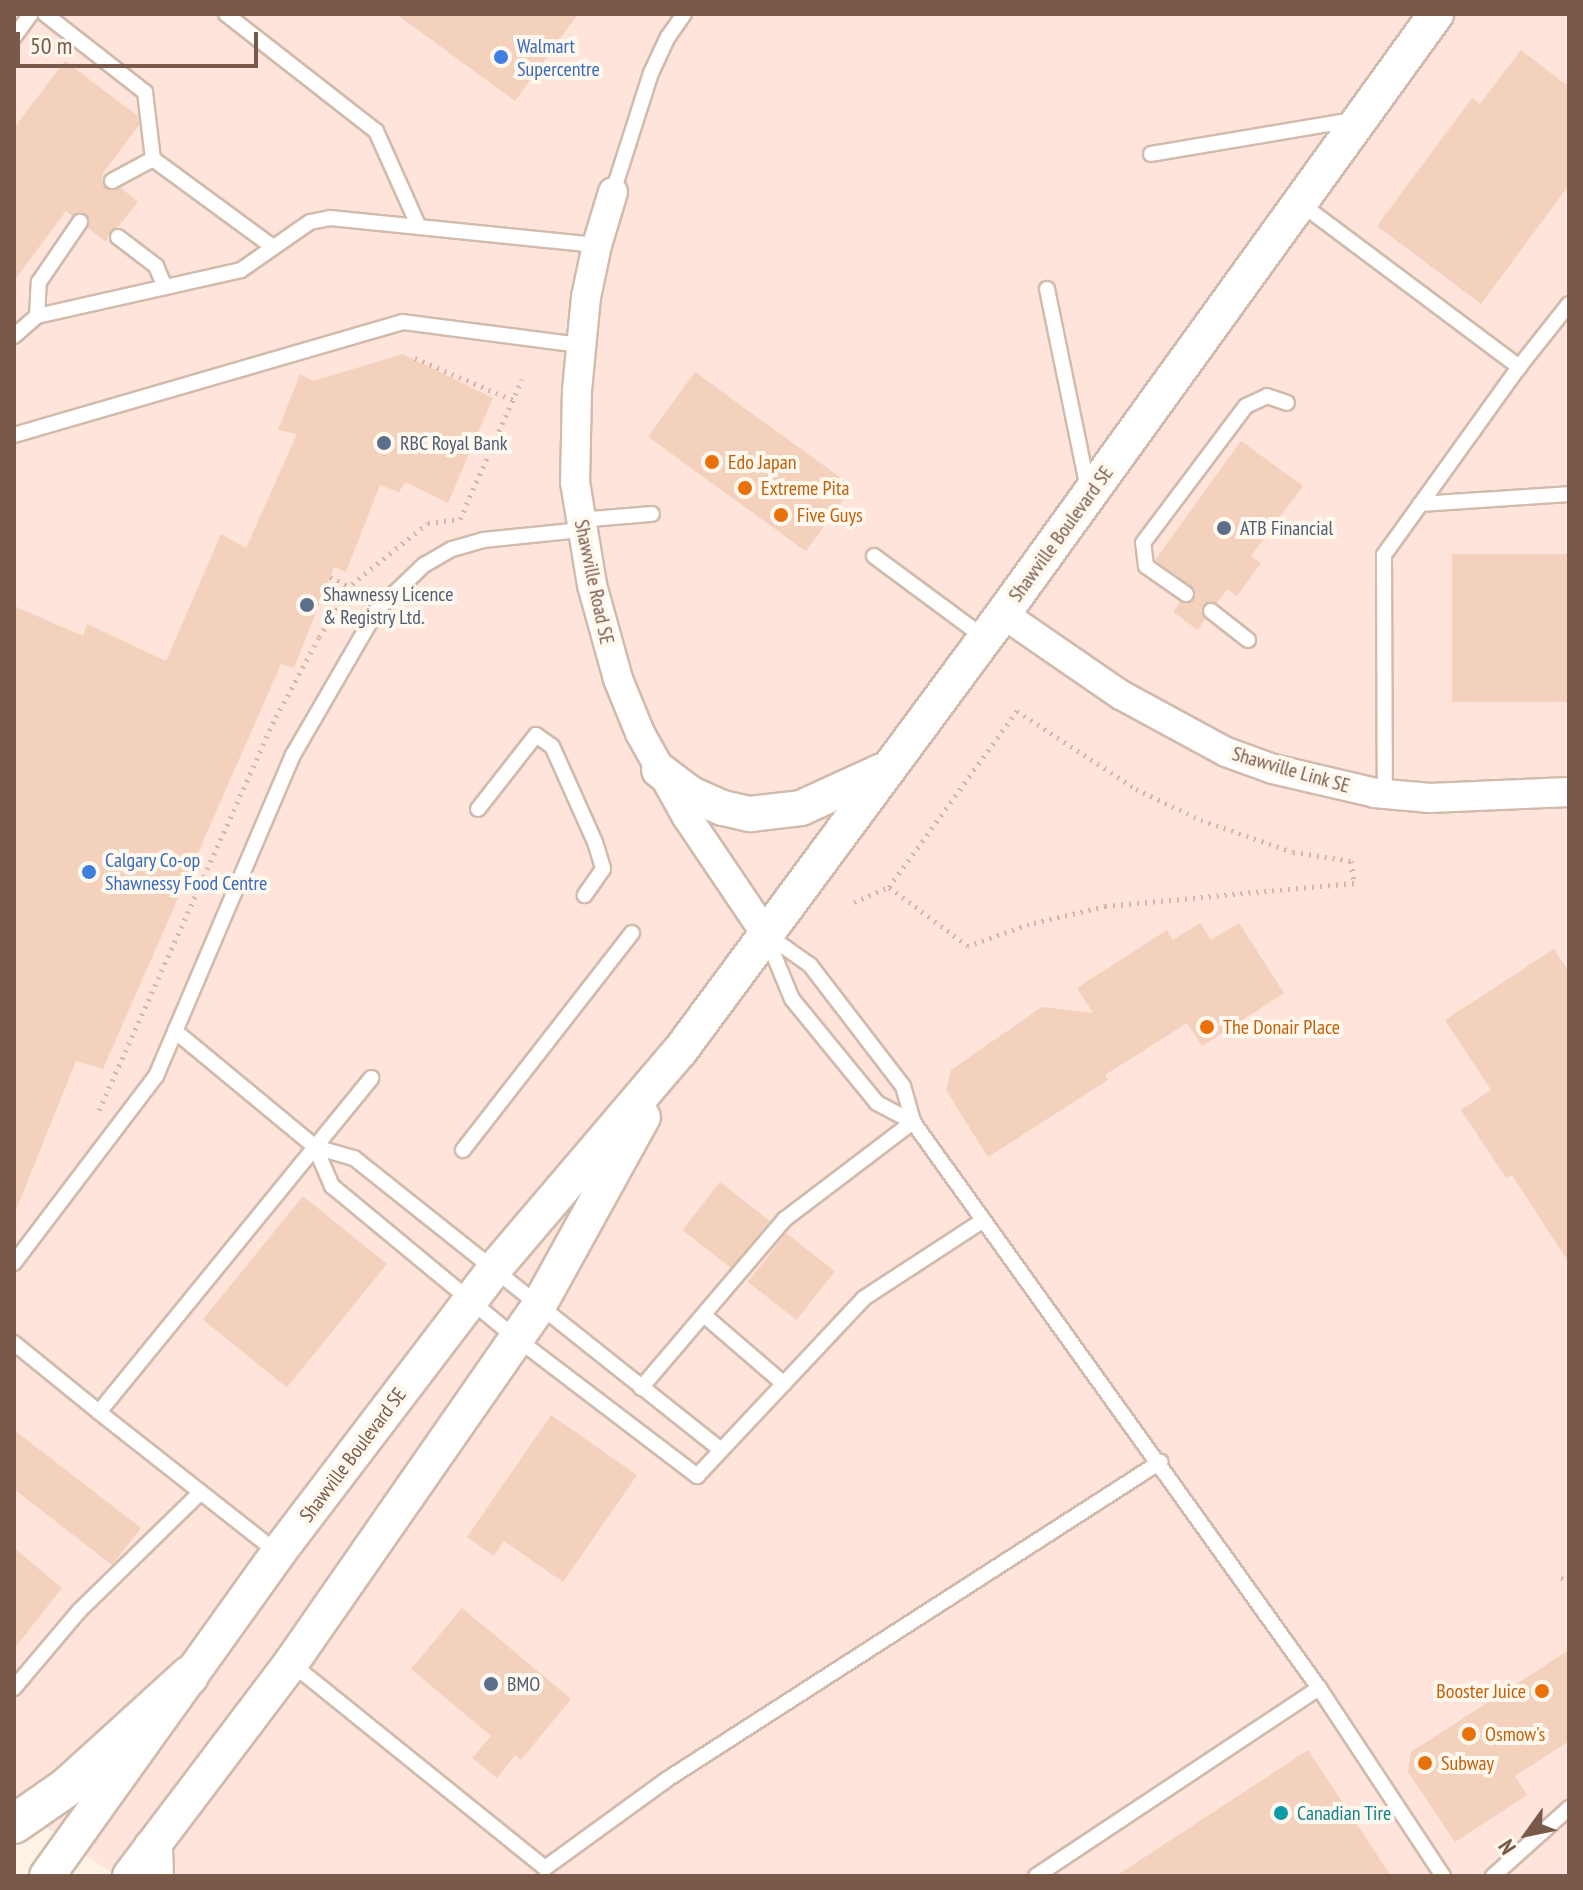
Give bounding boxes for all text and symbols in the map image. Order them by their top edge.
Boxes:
scale bar [20,16,262,66]
text: 50 m [30,30,72,61]
place label: Walmart Supercentre [517,34,600,81]
marker: Walmart Supercentre [492,48,510,66]
place label: RBC Royal Bank [400,431,508,455]
marker: RBC Royal Bank [375,434,393,452]
place label: Edo Japan [728,450,796,474]
marker: Edo Japan [703,453,721,471]
street label: Shawville Boulevard SE [1004,461,1118,607]
place label: Extreme Pita [761,476,849,500]
marker: Extreme Pita [736,479,754,497]
place label: Five Guys [797,503,863,527]
marker: Five Guys [772,506,790,524]
place label: ATB Financial [1240,516,1333,540]
street label: Shawville Road SE [569,518,619,646]
marker: ATB Financial [1215,519,1233,537]
place label: Shawnessy Licence & Registry Ltd. [323,582,454,629]
marker: Shawnessy Licence & Registry Ltd. [298,596,316,614]
street label: Shawville Link SE [1229,742,1353,798]
place label: Calgary Co-op Shawnessy Food Centre [105,848,268,895]
marker: Calgary Co-op Shawnessy Food Centre [80,863,98,881]
place label: The Donair Place [1223,1015,1340,1039]
marker: The Donair Place [1198,1018,1216,1036]
street label: Shawville Boulevard SE [295,1383,411,1527]
place label: BMO [507,1672,540,1696]
marker: BMO [482,1675,500,1693]
place label: Booster Juice [1436,1679,1526,1703]
marker: Booster Juice [1533,1682,1551,1700]
place label: Osmow's [1485,1722,1545,1746]
marker: Osmow's [1460,1725,1478,1743]
place label: Subway [1441,1751,1494,1775]
marker: Subway [1416,1754,1434,1772]
north arrow [1487,1794,1567,1874]
place label: Canadian Tire [1297,1801,1392,1825]
marker: Canadian Tire [1272,1804,1290,1822]
text: N [1492,1834,1522,1860]

